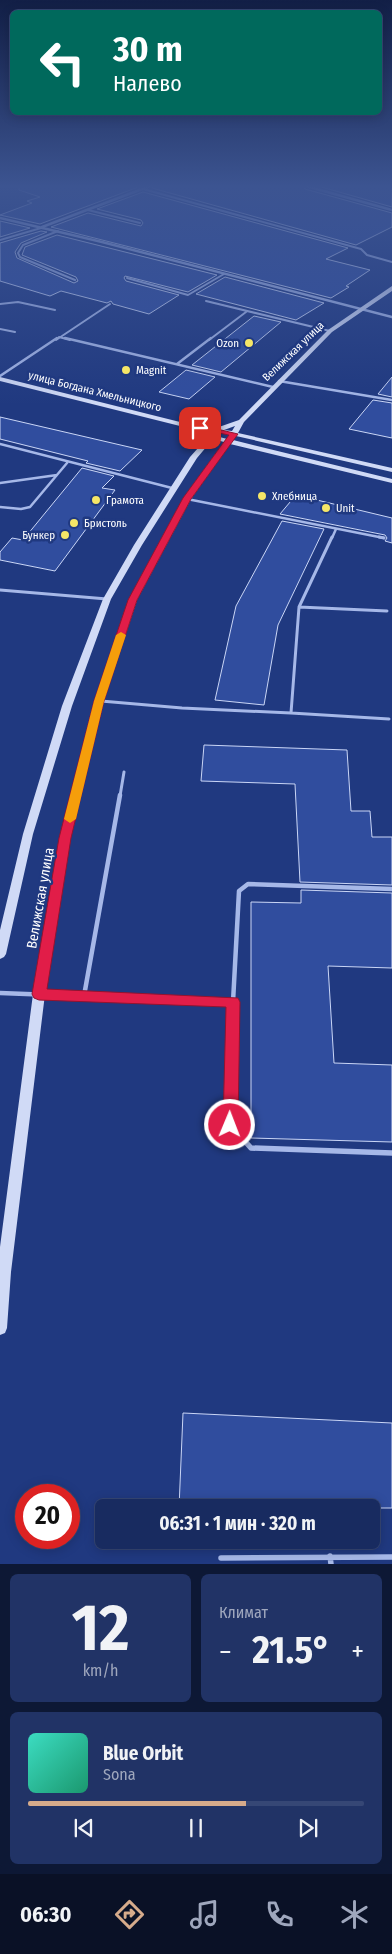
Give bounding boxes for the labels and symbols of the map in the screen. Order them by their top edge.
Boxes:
street label: Велижская улица [260,319,327,384]
place label: Ozon [216,337,239,350]
marker: Ozon [243,337,255,349]
marker: Magnit [120,364,132,376]
place label: Magnit [136,364,167,377]
street label: улица Богдана Хмельницкого [27,369,163,414]
pin [179,407,221,449]
marker: Хлебница [256,490,268,502]
place label: Хлебница [272,490,317,503]
marker: Грамота [90,494,102,506]
place label: Грамота [106,494,144,507]
marker: Unit [320,502,332,514]
place label: Unit [336,502,355,515]
marker: Бристоль [68,517,80,529]
place label: Бристоль [84,517,127,530]
place label: Бункер [22,529,55,542]
marker: Бункер [59,529,71,541]
street label: Велижская улица [23,846,58,950]
position arrow [203,1098,255,1150]
speed limit sign: 20 [15,1484,80,1549]

